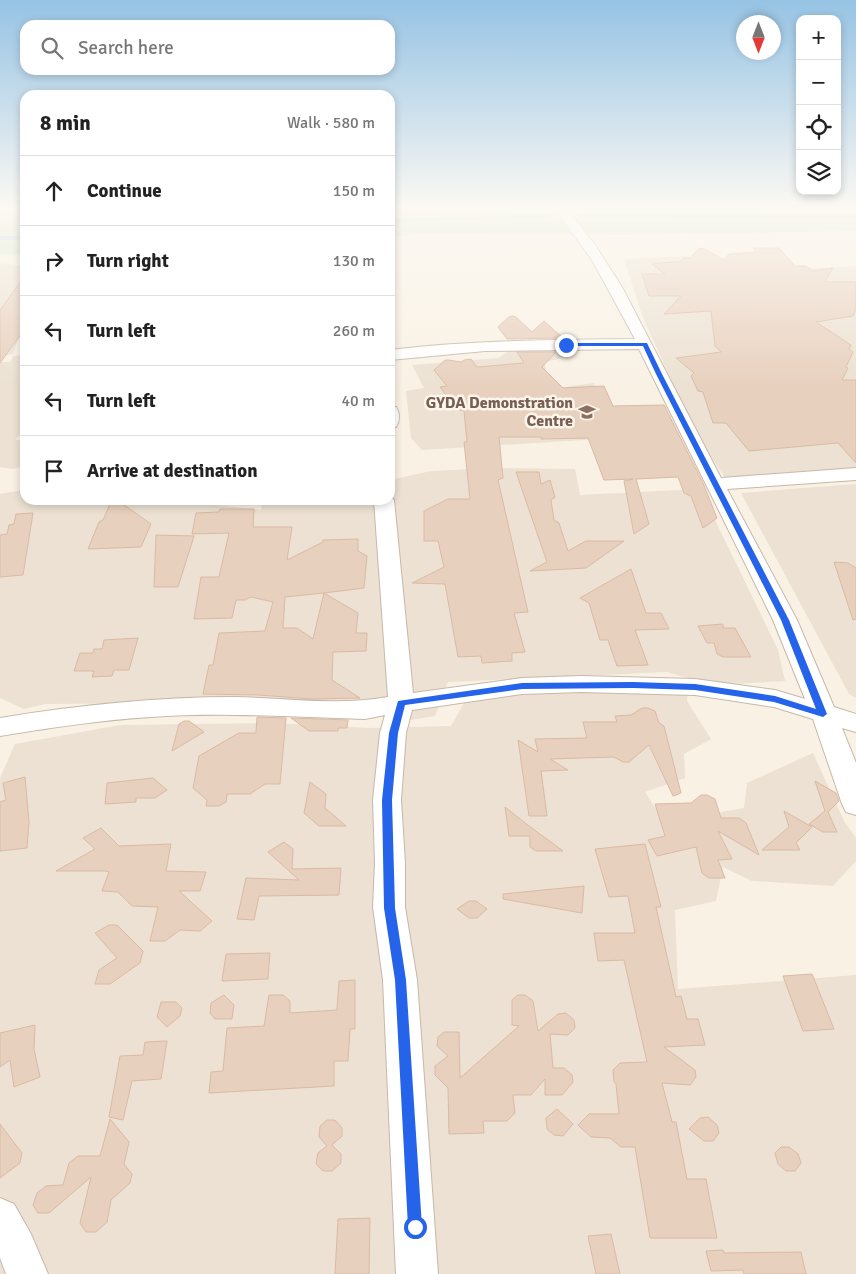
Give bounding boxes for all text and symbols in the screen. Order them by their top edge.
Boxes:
north arrow [736,15,781,60]
map controls [796,15,841,195]
button: + [796,15,841,60]
search box [20,20,395,75]
icon: search [38,34,66,62]
text: Search here [78,36,174,60]
button: − [796,60,841,105]
button: locate [796,105,841,150]
text: 8 min [40,110,91,136]
text: Walk · 580 m [287,113,375,133]
button: layers [796,150,841,195]
icon: ahead [40,177,68,205]
text: Continue [87,179,162,203]
text: 150 m [333,181,375,201]
icon: right [40,247,68,275]
text: Turn right [87,249,169,273]
text: 130 m [333,251,375,271]
icon: left [40,317,68,345]
text: Turn left [87,319,156,343]
text: 260 m [333,321,375,341]
route end [555,334,578,357]
icon: left [40,387,68,415]
text: Turn left [87,389,156,413]
text: 40 m [341,391,375,411]
place label: GYDA Demonstration Centre [426,393,573,431]
school or university icon: GYDA Demonstration Centre [577,402,597,422]
icon: arrive [40,457,68,485]
text: Arrive at destination [87,459,258,483]
route start [404,1216,427,1239]

